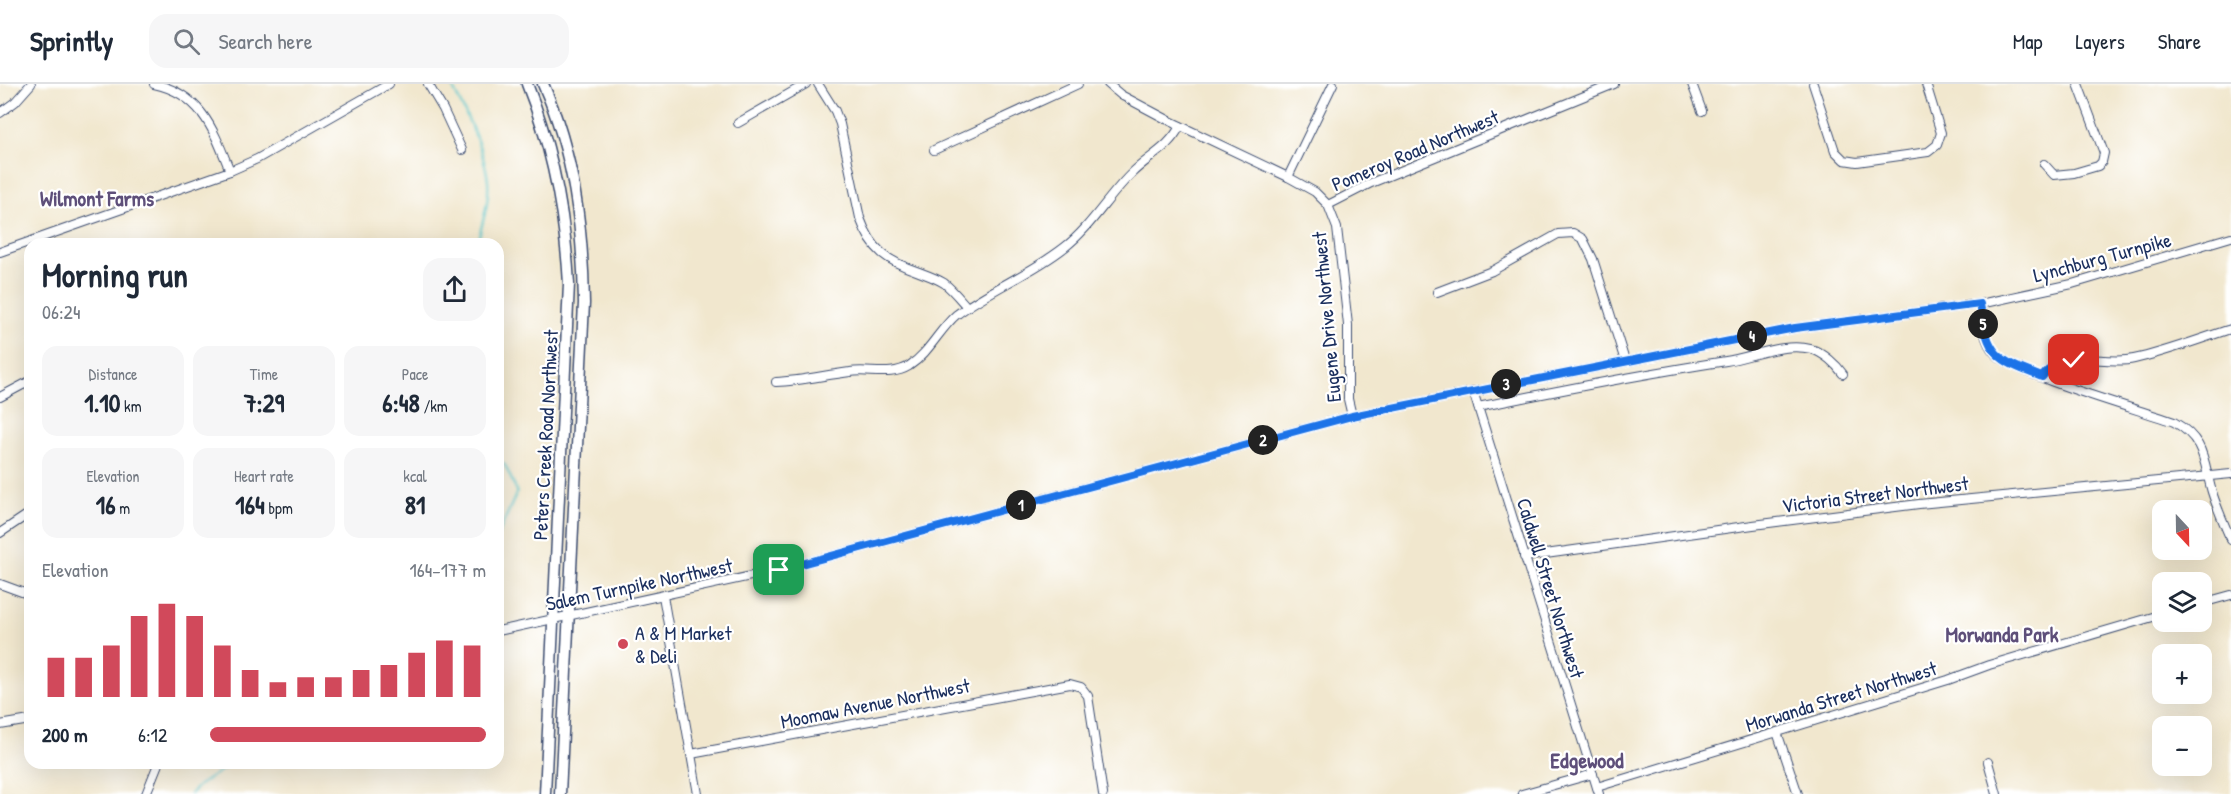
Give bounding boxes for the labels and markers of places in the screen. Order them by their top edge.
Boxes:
pin: 5 [1968,309,1998,339]
pin: 4 [1737,321,1767,351]
pin [2048,334,2099,385]
pin: 3 [1491,369,1521,399]
pin: 2 [1248,425,1278,455]
pin: 1 [1006,490,1036,520]
pin [753,544,804,595]
place label: A & M Market & Deli [635,619,733,669]
marker: A & M Market & Deli [616,637,630,651]

